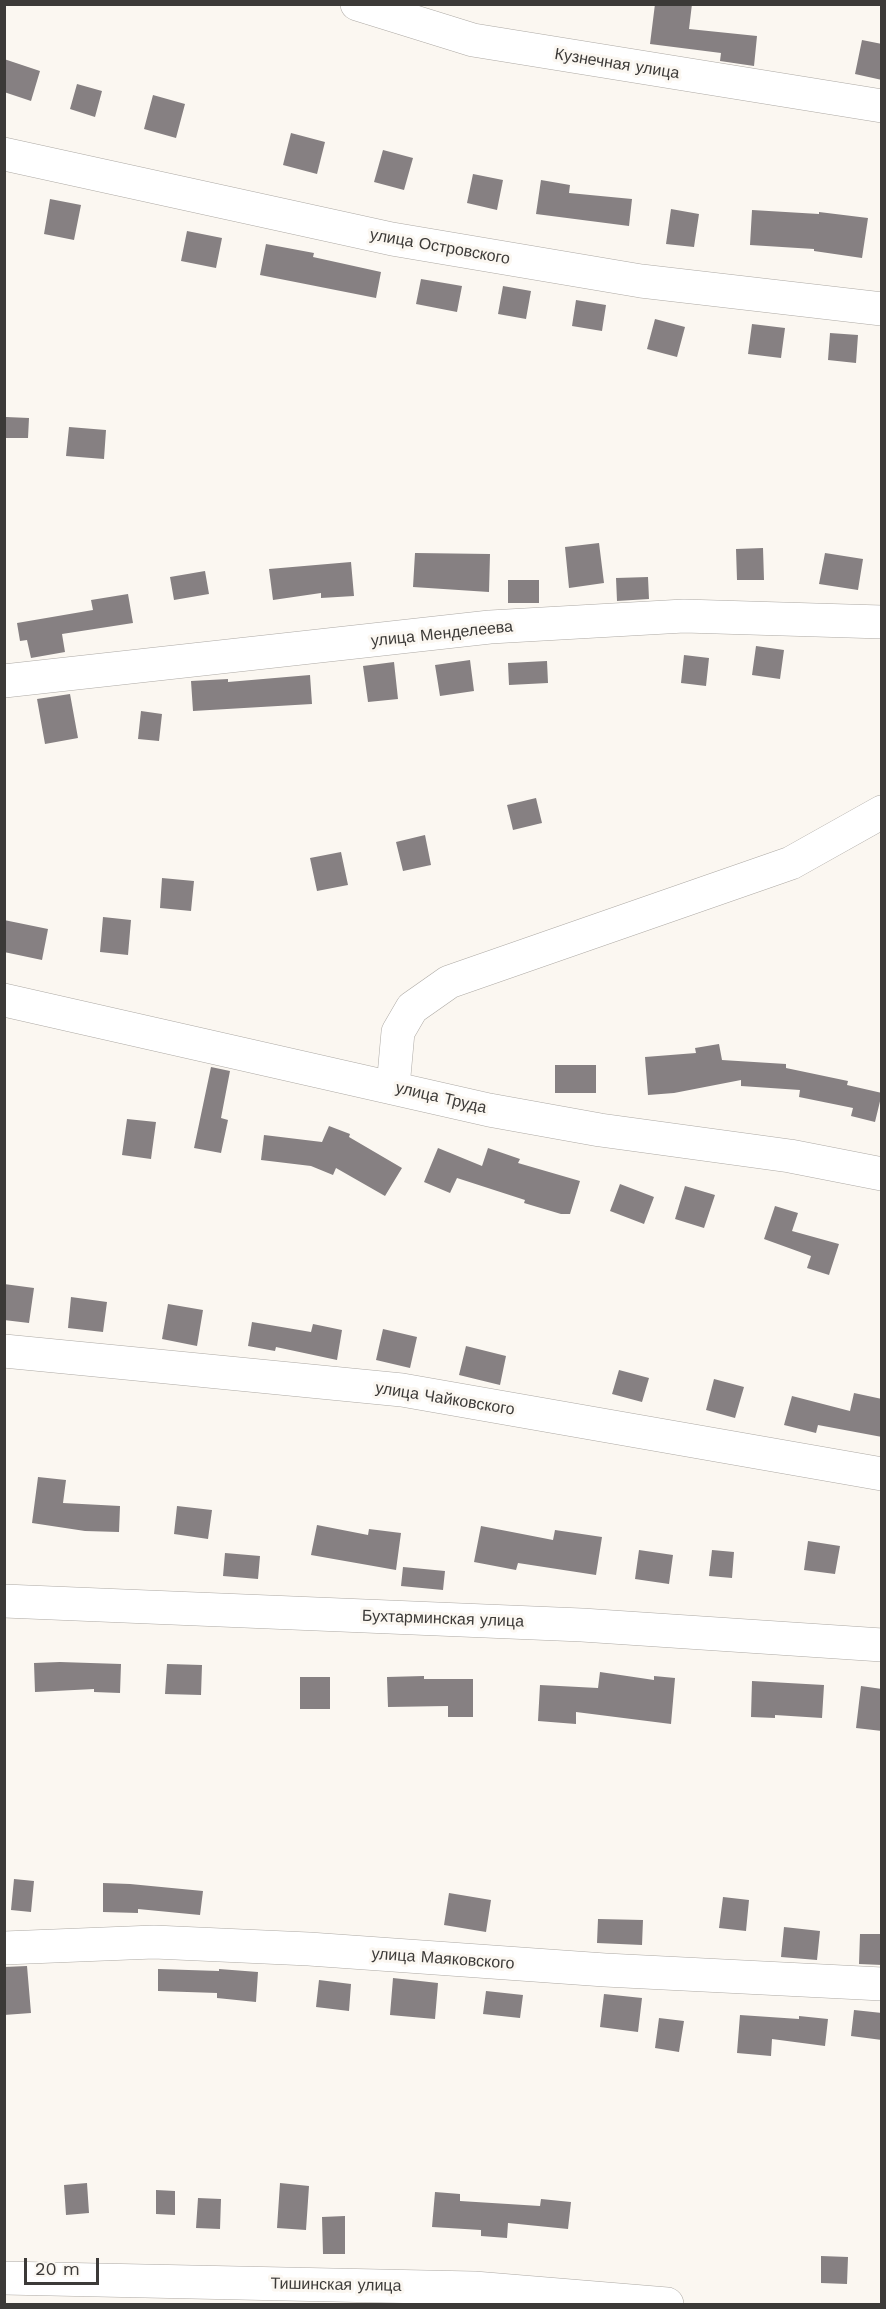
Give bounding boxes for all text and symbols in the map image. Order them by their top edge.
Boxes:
street label: Кузнечная улица [553,45,681,83]
street label: улица Островского [369,225,511,269]
street label: улица Менделеева [370,617,514,651]
street label: улица Труда [394,1078,488,1118]
street label: улица Чайковского [374,1379,516,1419]
street label: Бухтарминская улица [362,1607,524,1631]
street label: улица Маяковского [371,1944,515,1974]
scale bar [27,2246,102,2284]
text: 20 m [35,2258,80,2279]
street label: Тишинская улица [270,2274,402,2296]

